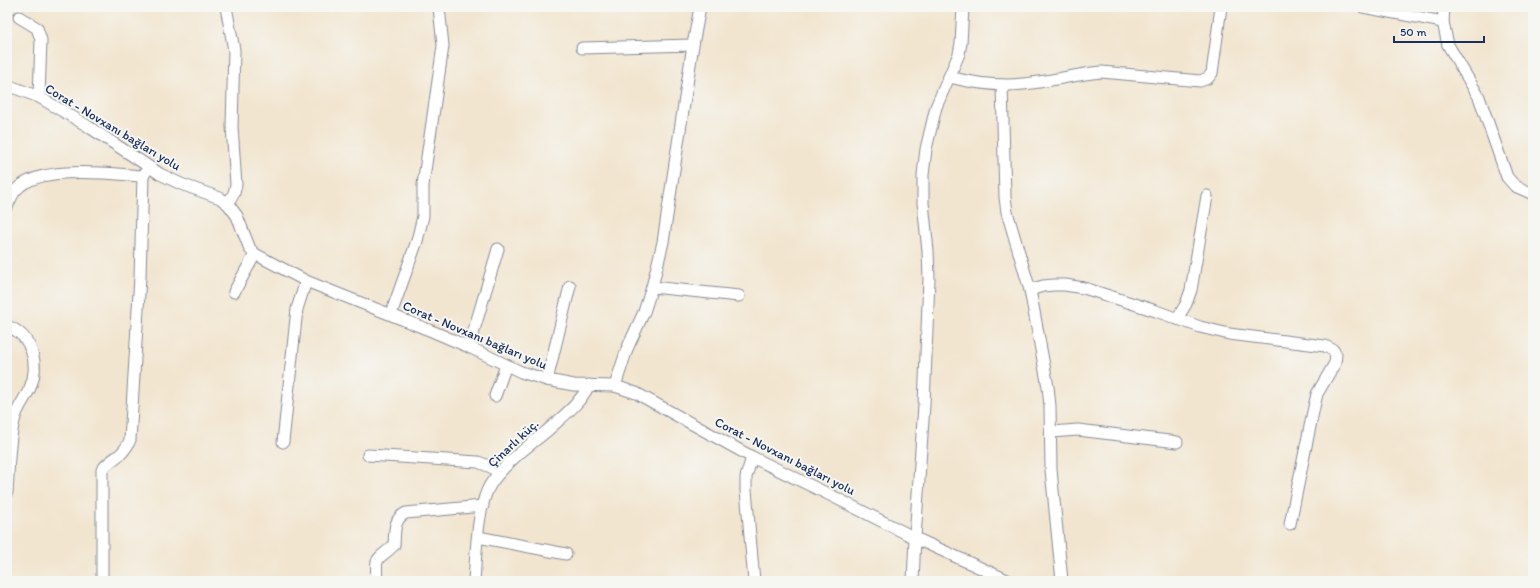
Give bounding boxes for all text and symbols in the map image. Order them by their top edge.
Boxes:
scale bar [1394,18,1484,44]
text: 50 m [1400,25,1426,39]
street label: Corat - Novxanı bağları yolu [42,81,184,173]
street label: Corat - Novxanı bağları yolu [400,298,550,372]
street label: Corat - Novxanı bağları yolu [712,414,858,498]
street label: Çinarlı küç. [485,416,541,470]

